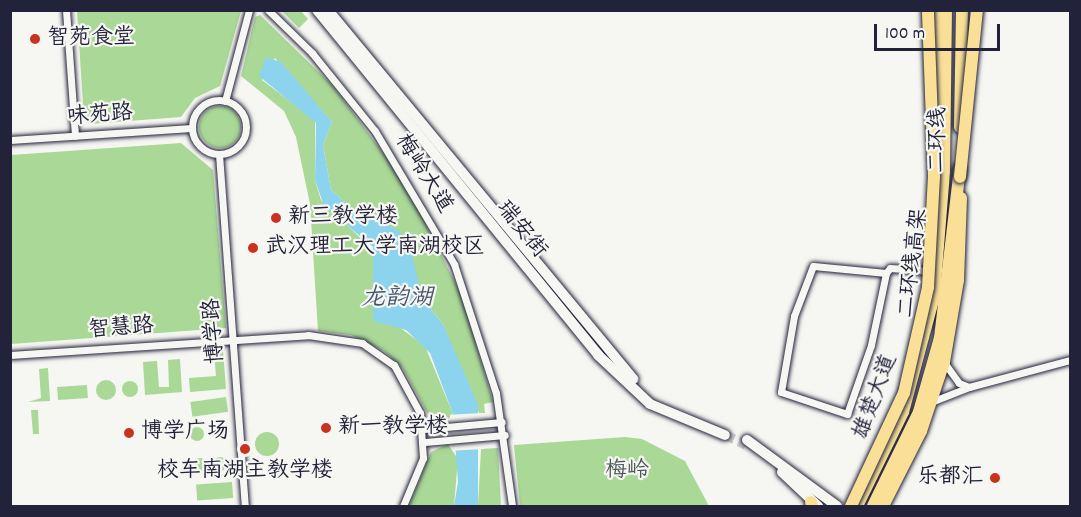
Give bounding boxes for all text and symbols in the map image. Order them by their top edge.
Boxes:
scale bar [877,12,1003,50]
text: 100 m [885,22,925,47]
place label: 智苑食堂 [47,26,135,52]
marker: 智苑食堂 [28,32,42,46]
street label: 味苑路 [66,101,134,131]
street label: 二环线 [925,107,953,173]
street label: 梅岭大道 [388,130,458,218]
street label: 瑞安街 [490,196,552,264]
place label: 新三教学楼 [288,205,398,231]
street label: 二环线高架 [894,207,934,319]
marker: 新三教学楼 [269,211,283,225]
place label: 武汉理工大学南湖校区 [265,235,485,261]
marker: 武汉理工大学南湖校区 [246,241,260,255]
water label: 龙韵湖 [361,286,433,314]
street label: 博学路 [200,297,230,365]
street label: 智慧路 [87,314,155,344]
street label: 雄楚大道 [849,351,903,443]
place label: 新一教学楼 [338,415,448,441]
place label: 博学广场 [141,420,229,446]
marker: 新一教学楼 [319,421,333,435]
marker: 博学广场 [122,426,136,440]
marker: 校车南湖主教学楼 [238,442,252,456]
place label: 校车南湖主教学楼 [157,459,333,485]
park label: 梅岭 [605,459,649,485]
place label: 乐都汇 [917,465,983,491]
marker: 乐都汇 [988,471,1002,485]

